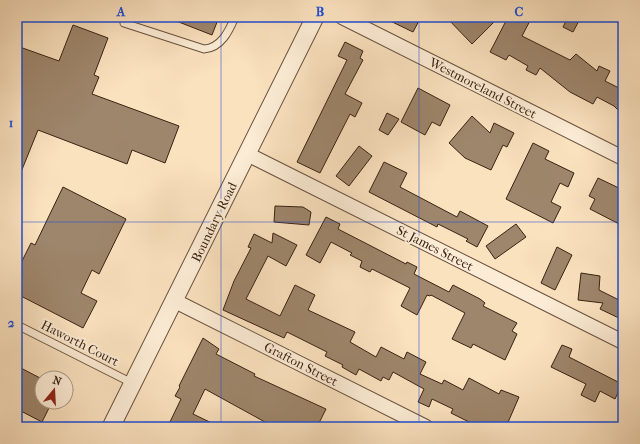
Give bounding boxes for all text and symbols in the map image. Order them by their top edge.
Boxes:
text: A [116,4,126,19]
text: B [316,4,325,19]
text: C [515,4,524,19]
street label: Westmoreland Street [426,54,539,122]
text: 1 [9,115,14,130]
street label: Boundary Road [188,179,240,264]
street label: St James Street [394,222,476,274]
text: 2 [8,315,15,330]
street label: Haworth Court [39,317,122,369]
street label: Grafton Street [262,339,341,389]
north arrow [34,370,74,410]
text: N [51,373,64,389]

